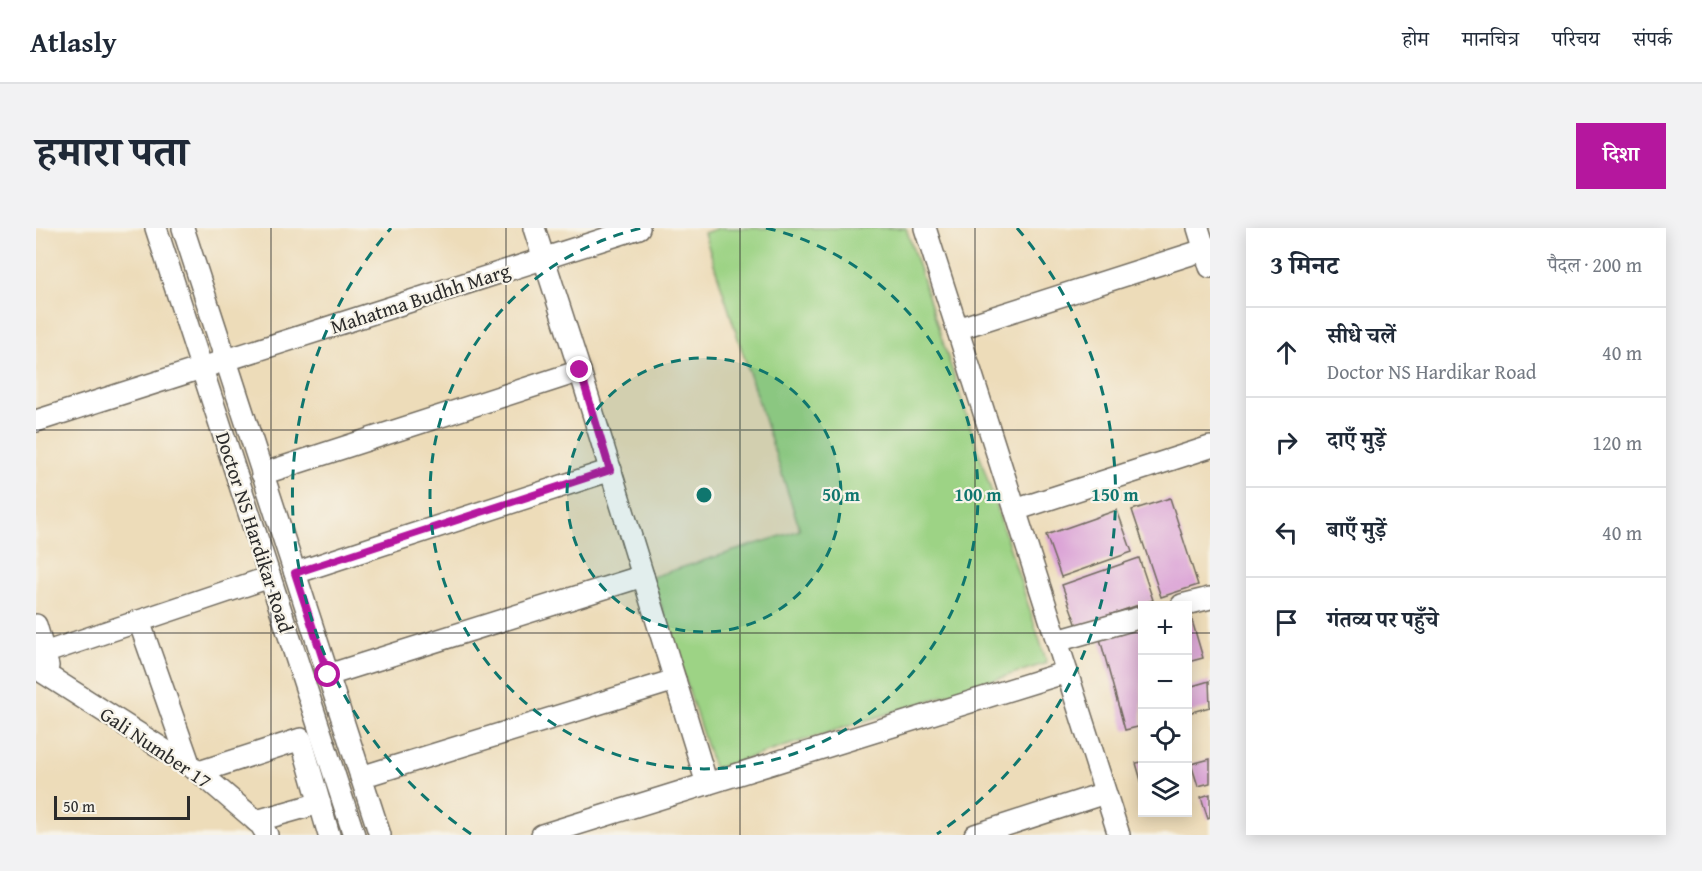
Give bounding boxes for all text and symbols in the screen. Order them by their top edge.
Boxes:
text: Atlasly [30,21,117,62]
text: होम [1402,23,1429,54]
text: मानचित्र [1462,23,1519,54]
text: परिचय [1552,23,1600,54]
text: संपर्क [1633,23,1672,54]
text: हमारा पता [36,120,188,181]
button: दिशा [1576,123,1666,189]
text: 3 मिनट [1270,245,1338,284]
text: पैदल · 200 m [1548,250,1642,279]
street label: Mahatma Budhh Marg [326,255,514,341]
text: सीधे चलें [1327,319,1396,351]
icon: ahead [1270,336,1303,369]
text: 40 m [1602,338,1642,367]
route end [566,356,592,382]
text: Doctor NS Hardikar Road [1327,357,1537,386]
text: दाएँ मुड़ें [1327,423,1386,455]
icon: right [1270,426,1303,459]
street label: Doctor NS Hardikar Road [209,428,301,636]
text: 120 m [1592,428,1642,457]
text: 50 m [822,481,861,508]
text: 100 m [954,481,1002,508]
text: 150 m [1091,481,1139,508]
centre of rings [694,485,714,505]
text: बाएँ मुड़ें [1327,513,1386,545]
icon: left [1270,516,1303,549]
text: 40 m [1602,518,1642,547]
map controls [1138,601,1192,817]
button: + [1138,601,1192,655]
text: गंतव्य पर पहुँचे [1327,603,1438,635]
icon: arrive [1270,606,1303,639]
button: − [1138,655,1192,709]
route start [314,661,340,687]
street label: Gali Number 17 [95,699,217,795]
button: locate [1138,709,1192,763]
button: layers [1138,763,1192,817]
scale bar [54,793,190,820]
text: 50 m [63,794,95,818]

